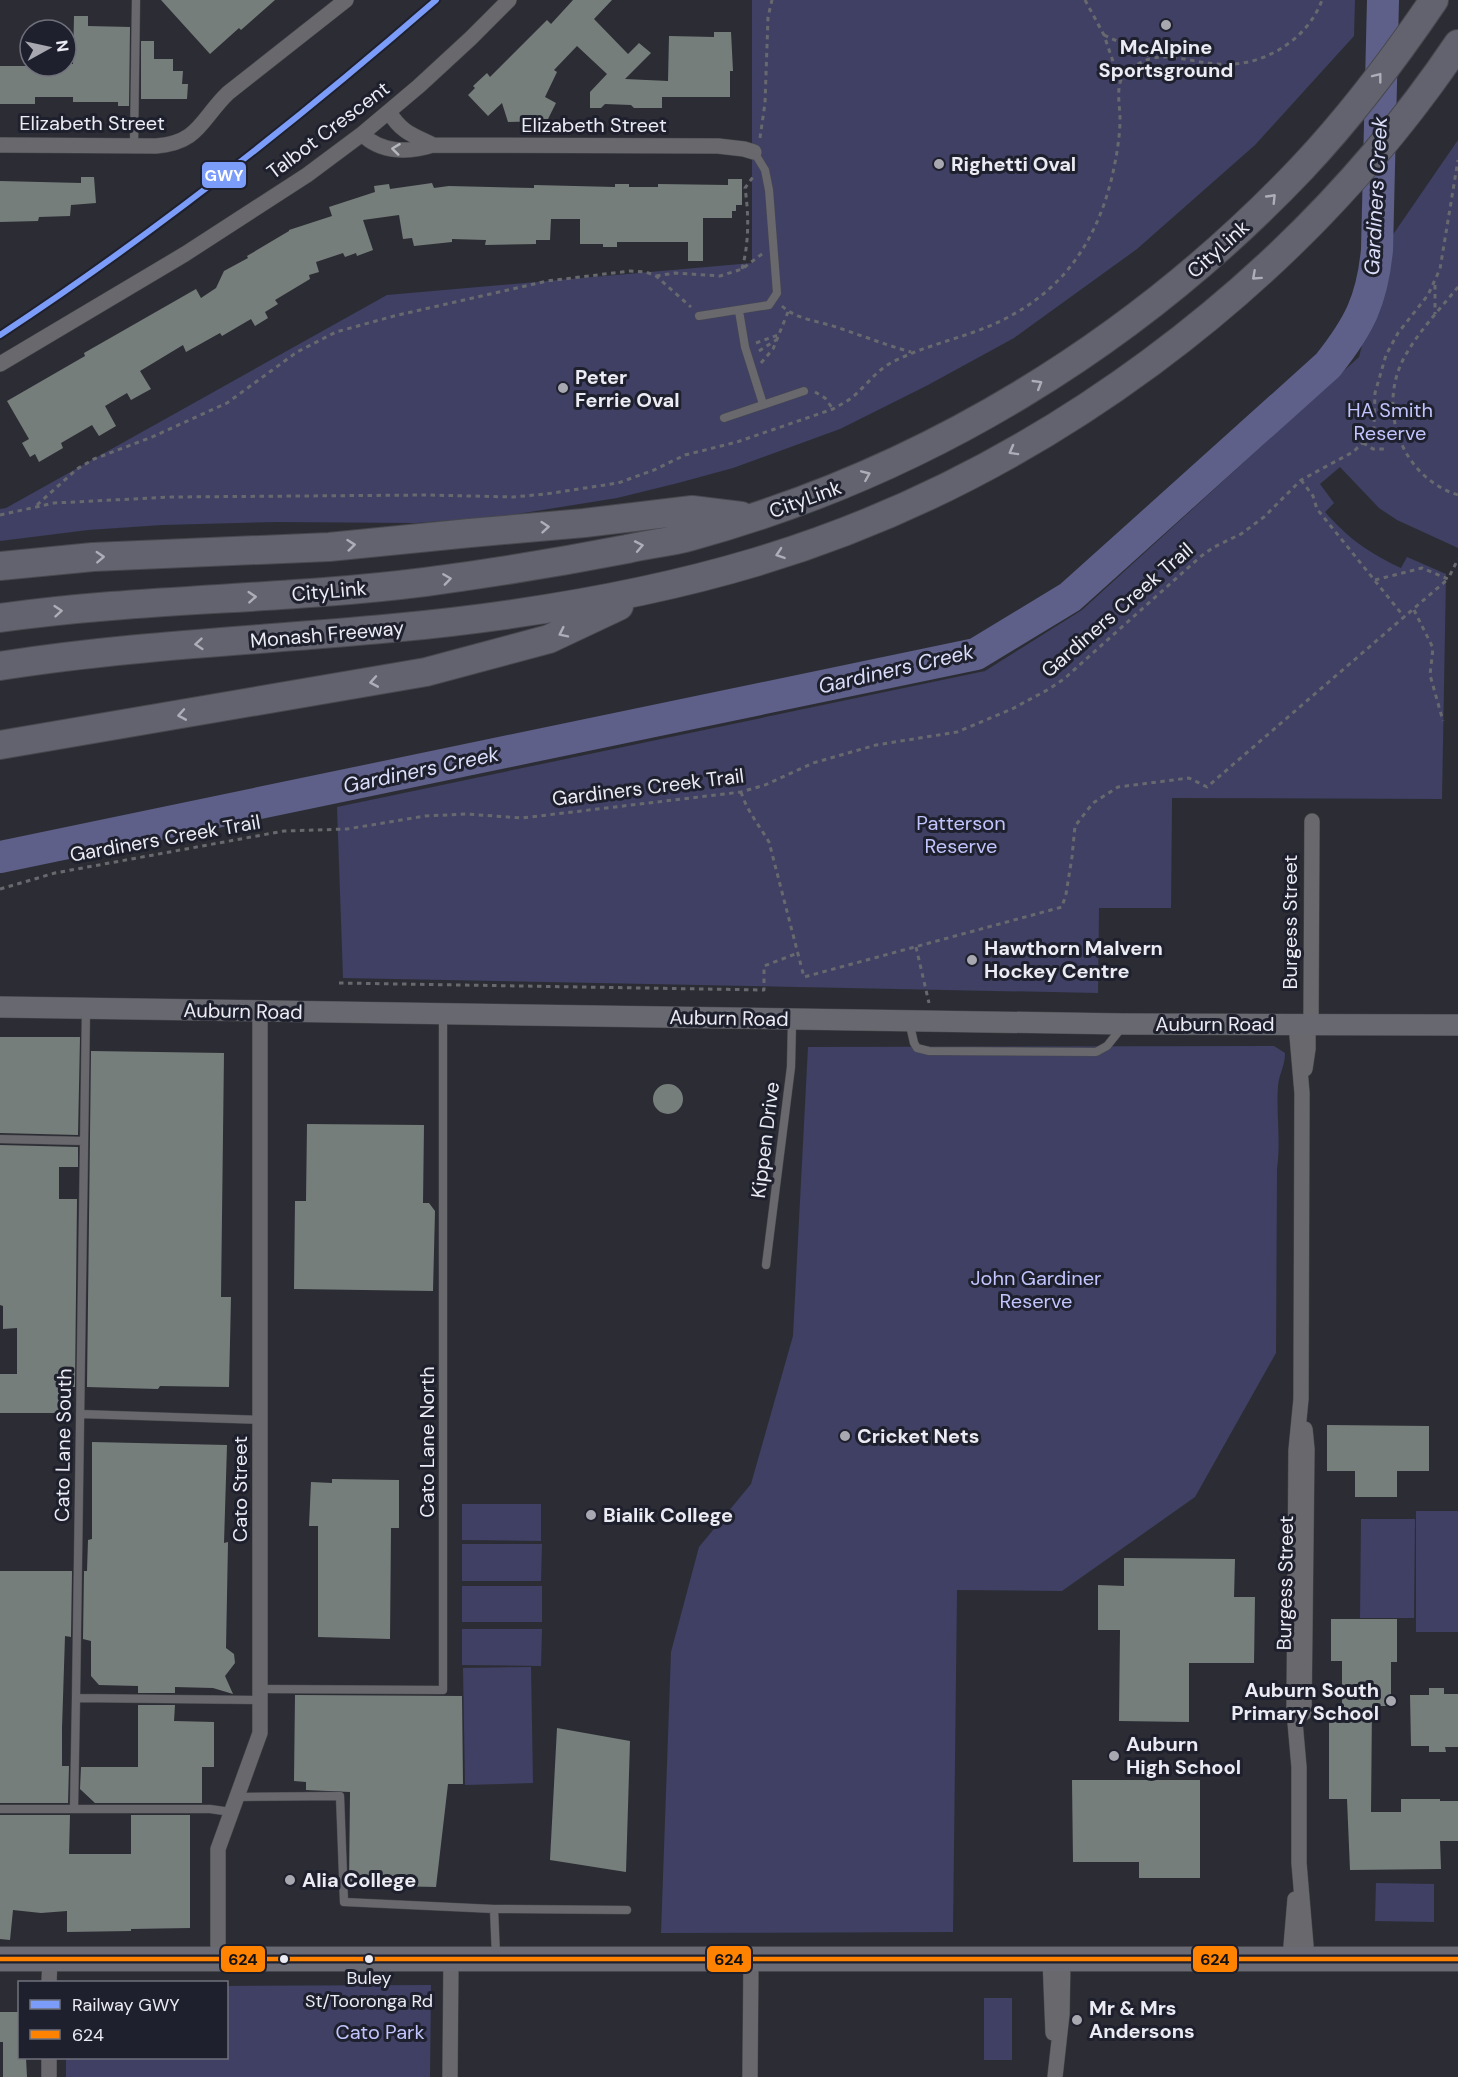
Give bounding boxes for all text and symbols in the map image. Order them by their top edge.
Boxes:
north arrow [18,18,78,78]
marker: McAlpine Sportsground [1159,18,1173,32]
place label: McAlpine Sportsground [1099,34,1233,83]
text: N [51,39,74,53]
one-way arrow [1371,73,1382,84]
street label: Talbot Crescent [261,75,395,185]
street label: Elizabeth Street [19,110,165,136]
street label: Elizabeth Street [521,112,667,138]
water label: Gardiners Creek [1358,116,1394,276]
one-way arrow [391,143,400,156]
place label: Righetti Oval [951,151,1076,177]
marker: Righetti Oval [932,157,946,171]
line badge: GWY [201,161,247,189]
text: GWY [205,165,243,186]
one-way arrow [1265,195,1276,206]
street label: CityLink [1181,214,1255,284]
one-way arrow [1252,269,1263,280]
place label: Peter Ferrie Oval [575,364,680,413]
one-way arrow [1032,380,1042,392]
marker: Peter Ferrie Oval [556,381,570,395]
park label: HA Smith Reserve [1347,397,1433,446]
one-way arrow [1009,443,1020,455]
one-way arrow [859,470,870,482]
street label: CityLink [765,474,845,524]
one-way arrow [540,520,549,533]
street label: Gardiners Creek Trail [1036,537,1198,683]
one-way arrow [346,539,355,552]
one-way arrow [634,540,644,553]
one-way arrow [775,546,786,559]
one-way arrow [96,551,105,563]
one-way arrow [442,573,451,586]
street label: CityLink [291,575,367,607]
one-way arrow [248,590,257,603]
one-way arrow [54,605,63,618]
street label: Monash Freeway [249,614,405,654]
one-way arrow [558,626,569,638]
one-way arrow [195,637,204,650]
water label: Gardiners Creek [815,637,977,701]
one-way arrow [370,675,379,687]
one-way arrow [178,708,188,721]
water label: Gardiners Creek [340,740,502,800]
street label: Gardiners Creek Trail [551,762,745,812]
street label: Gardiners Creek Trail [68,808,262,868]
park label: Patterson Reserve [916,810,1006,859]
street label: Burgess Street [1277,854,1303,989]
place label: Hawthorn Malvern Hockey Centre [984,935,1163,984]
marker: Hawthorn Malvern Hockey Centre [965,953,979,967]
street label: Auburn Road [183,997,303,1025]
street label: Auburn Road [669,1004,789,1032]
street label: Auburn Road [1155,1011,1275,1037]
street label: Kippen Drive [745,1080,785,1200]
park label: John Gardiner Reserve [971,1265,1101,1314]
street label: Cato Lane North [414,1366,440,1518]
street label: Cato Lane South [49,1368,77,1522]
place label: Cricket Nets [857,1423,979,1449]
marker: Cricket Nets [838,1429,852,1443]
street label: Cato Street [227,1436,253,1542]
place label: Bialik College [603,1502,733,1528]
marker: Bialik College [584,1508,598,1522]
street label: Burgess Street [1271,1515,1299,1651]
place label: Auburn South Primary School [1231,1677,1379,1726]
marker: Auburn South Primary School [1384,1694,1398,1708]
place label: Auburn High School [1126,1731,1241,1780]
marker: Auburn High School [1107,1749,1121,1763]
place label: Alia College [302,1867,416,1893]
marker: Alia College [283,1873,297,1887]
line badge: 624 [220,1945,266,1973]
line badge: 624 [706,1945,752,1973]
line badge: 624 [1192,1945,1238,1973]
text: 624 [228,1949,258,1970]
text: 624 [714,1949,744,1970]
text: 624 [1200,1949,1230,1970]
unlabelled marker [278,1953,290,1965]
marker: Buley St/Tooronga Rd [363,1953,375,1965]
place label: Buley St/Tooronga Rd [305,1966,433,2013]
legend [18,1981,228,2059]
text: Railway GWY [72,1993,180,2017]
place label: Mr & Mrs Andersons [1089,1995,1195,2044]
marker: Mr & Mrs Andersons [1070,2013,1084,2027]
park label: Cato Park [335,2019,425,2045]
text: 624 [72,2023,104,2047]

